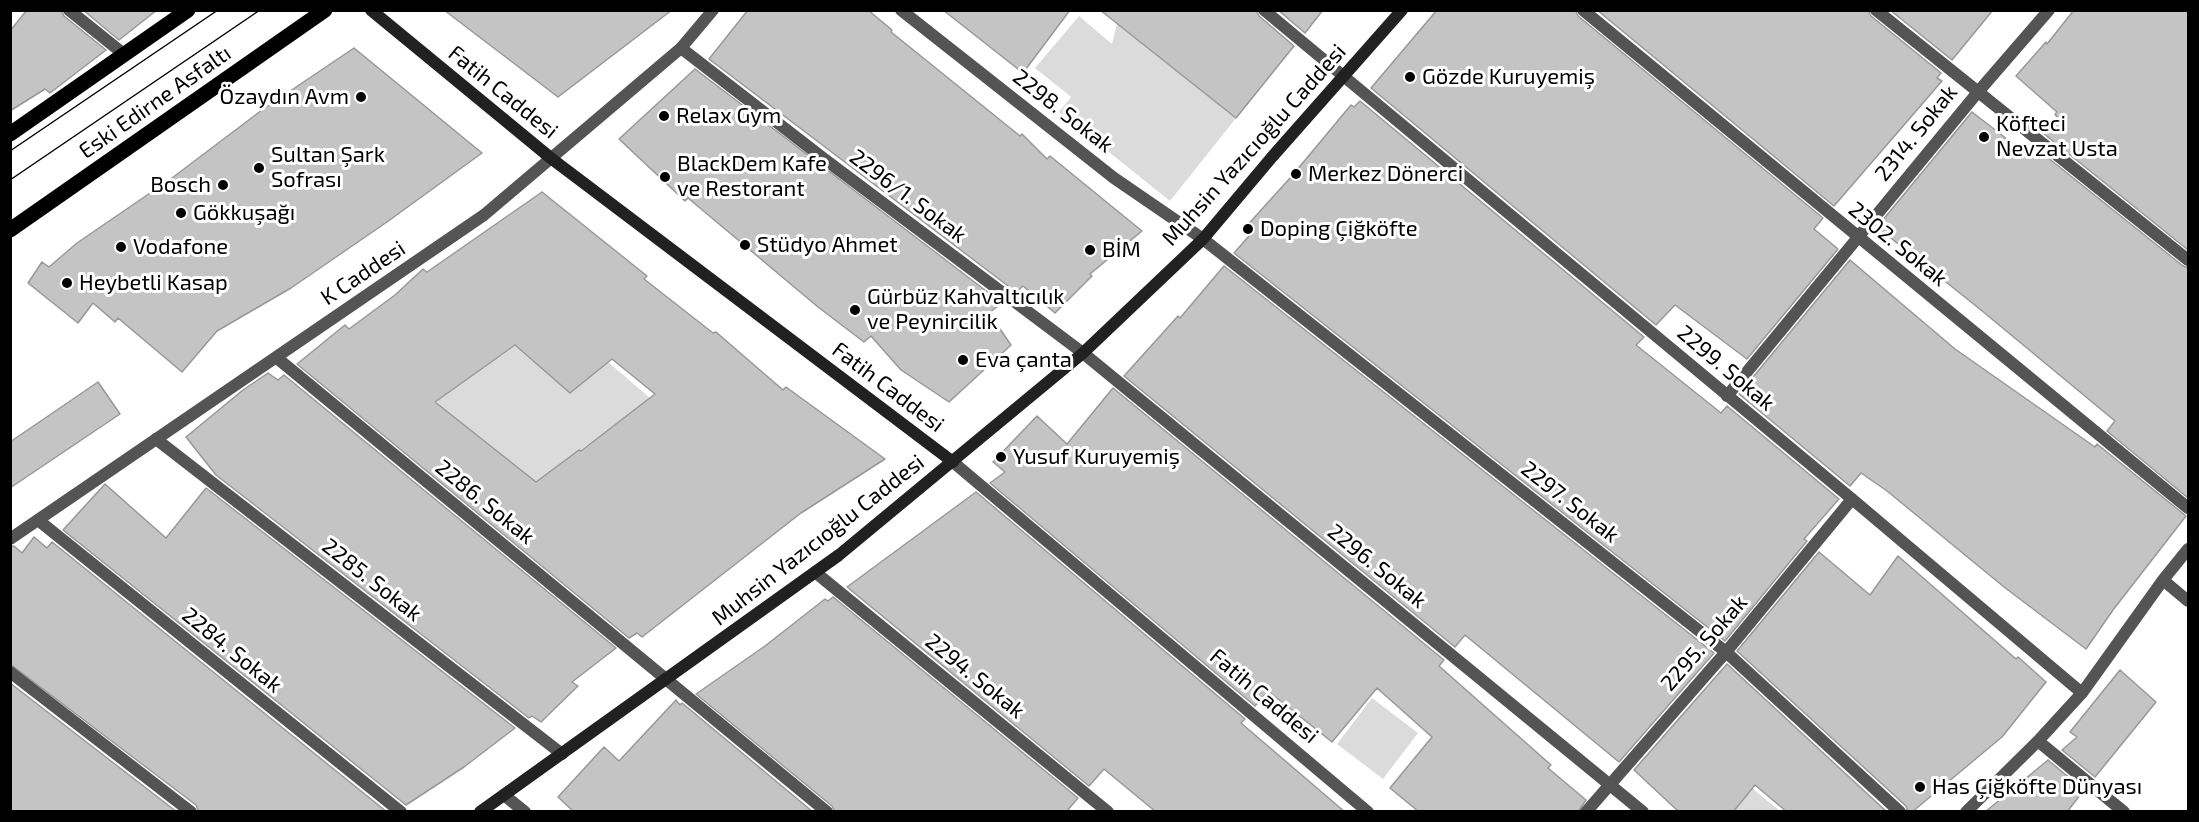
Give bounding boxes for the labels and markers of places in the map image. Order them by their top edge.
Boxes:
place label: Gözde Kuruyemiş [1422,64,1595,90]
marker: Gözde Kuruyemiş [1403,70,1417,84]
place label: Özaydın Avm [220,84,349,110]
marker: Özaydın Avm [354,90,368,104]
place label: Relax Gym [676,103,781,129]
marker: Relax Gym [657,109,671,123]
place label: Köfteci Nevzat Usta [1996,111,2118,162]
marker: Köfteci Nevzat Usta [1977,130,1991,144]
place label: Sultan Şark Sofrası [271,142,385,194]
place label: BlackDem Kafe ve Restorant [677,151,827,202]
marker: Sultan Şark Sofrası [252,161,266,175]
place label: Merkez Dönerci [1308,161,1463,187]
marker: Merkez Dönerci [1289,167,1303,181]
marker: BlackDem Kafe ve Restorant [658,170,672,184]
place label: Bosch [150,172,211,198]
marker: Bosch [216,178,230,192]
place label: Gökkuşağı [193,200,295,226]
marker: Gökkuşağı [174,206,188,220]
place label: Doping Çiğköfte [1260,216,1417,242]
marker: Doping Çiğköfte [1241,222,1255,236]
place label: Stüdyo Ahmet [757,232,898,258]
place label: Vodafone [133,234,228,260]
place label: BİM [1102,237,1141,263]
marker: Stüdyo Ahmet [738,238,752,252]
marker: Vodafone [114,240,128,254]
marker: BİM [1083,243,1097,257]
place label: Heybetli Kasap [79,270,228,296]
marker: Heybetli Kasap [60,276,74,290]
place label: Gürbüz Kahvaltıcılık ve Peynircilik [867,284,1065,336]
marker: Gürbüz Kahvaltıcılık ve Peynircilik [848,303,862,317]
place label: Eva çanta [975,347,1072,373]
marker: Eva çanta [956,353,970,367]
place label: Yusuf Kuruyemiş [1013,444,1180,470]
marker: Yusuf Kuruyemiş [994,450,1008,464]
place label: Has Çiğköfte Dünyası [1932,774,2142,800]
marker: Has Çiğköfte Dünyası [1913,780,1927,794]

